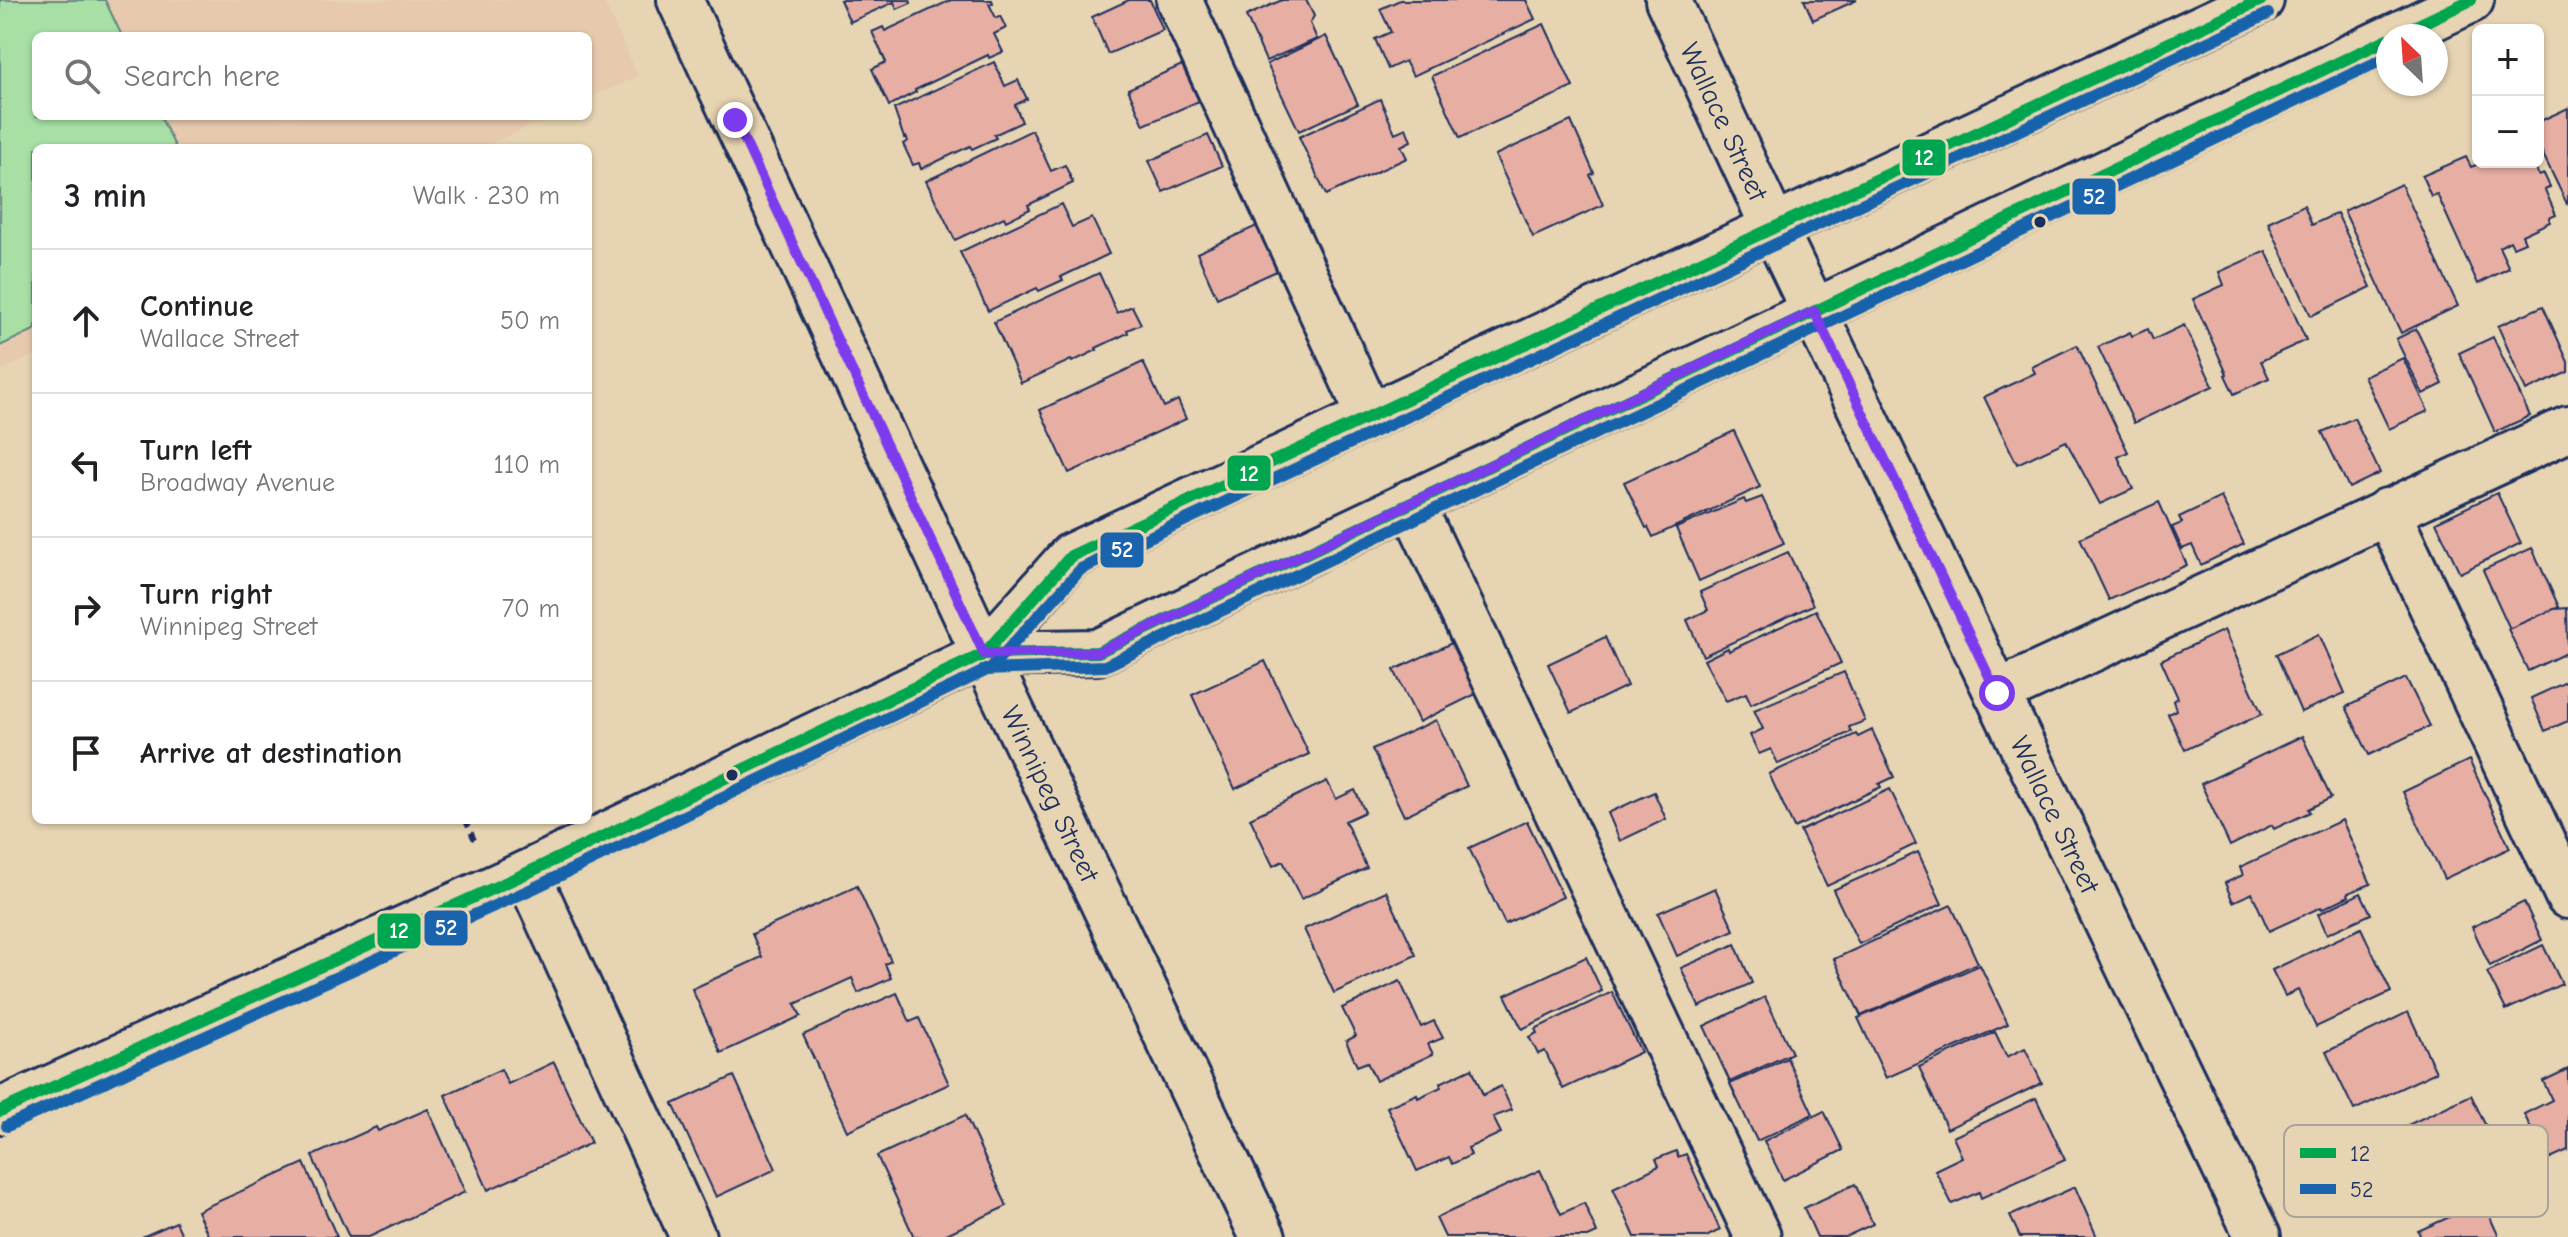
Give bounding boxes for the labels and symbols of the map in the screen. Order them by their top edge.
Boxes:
north arrow [2376,24,2448,96]
street label: Wallace Street [1673,38,1774,207]
route end [717,102,753,138]
line badge: 12 [1901,138,1947,177]
text: 12 [1914,145,1934,171]
line badge: 52 [2071,177,2117,216]
text: 52 [2083,184,2105,210]
unlabelled marker [2032,214,2048,230]
line badge: 12 [1226,454,1272,492]
text: 12 [1239,461,1259,487]
line badge: 52 [1099,531,1145,569]
text: 52 [1111,537,1133,563]
route start [1979,675,2015,711]
street label: Winnipeg Street [994,701,1106,888]
street label: Wallace Street [2003,731,2106,900]
unlabelled marker [724,767,740,783]
line badge: 52 [423,909,469,947]
line badge: 12 [376,912,422,950]
text: 52 [435,915,457,941]
text: 12 [389,918,409,944]
legend [2284,1125,2548,1217]
text: 12 [2350,1141,2370,1167]
text: 52 [2350,1177,2373,1203]

